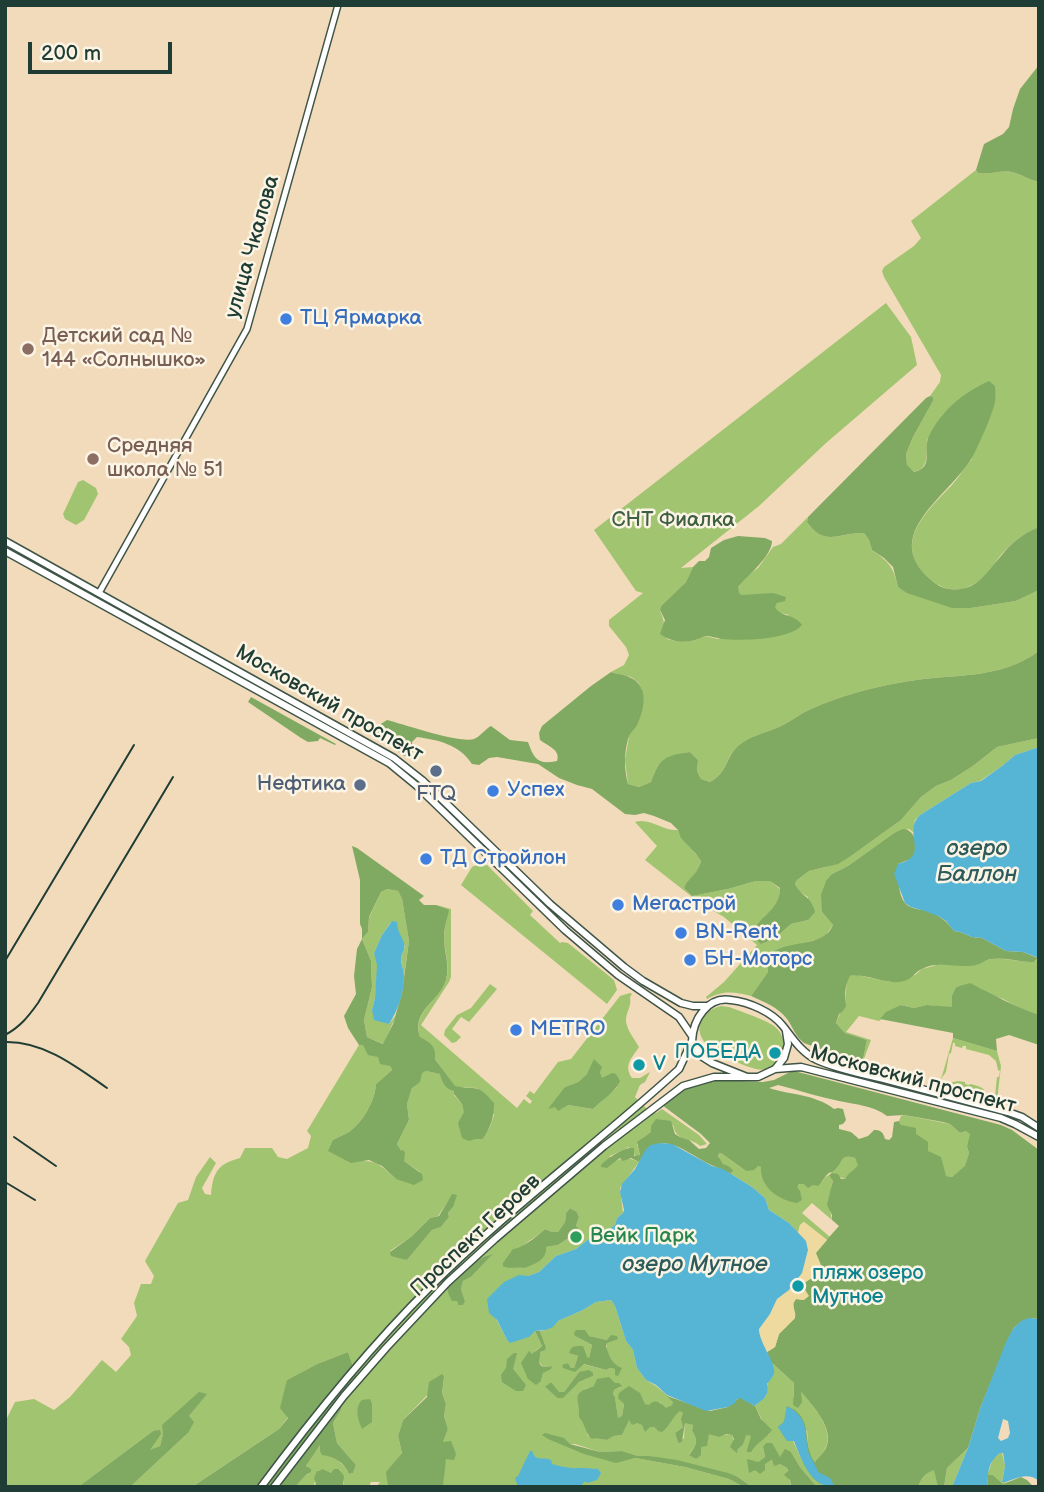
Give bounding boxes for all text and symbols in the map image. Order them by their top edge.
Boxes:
scale bar [32,28,175,72]
text: 200 m [41,41,101,66]
street label: улица Чкалова [221,173,285,321]
place label: ТЦ Ярмарка [300,306,422,332]
marker: ТЦ Ярмарка [278,311,294,327]
place label: Детский сад № 144 «Солнышко» [42,324,206,374]
marker: Детский сад № 144 «Солнышко» [20,341,36,357]
place label: Средняя школа № 51 [107,434,223,484]
marker: Средняя школа № 51 [85,451,101,467]
park label: СНТ Фиалка [611,508,735,534]
street label: Московский проспект [231,640,427,768]
marker: FTQ [428,763,444,779]
place label: Нефтика [257,772,346,798]
marker: Нефтика [352,777,368,793]
place label: Успех [507,778,564,804]
place label: FTQ [416,782,456,808]
marker: Успех [485,783,501,799]
water label: озеро Баллон [937,835,1017,889]
place label: ТД Стройлон [440,846,566,872]
marker: ТД Стройлон [418,851,434,867]
place label: Мегастрой [632,892,736,918]
marker: Мегастрой [610,897,626,913]
place label: BN-Rent [695,920,779,946]
marker: BN-Rent [673,925,689,941]
place label: БН-Моторс [704,947,812,973]
marker: БН-Моторс [682,952,698,968]
place label: METRO [530,1017,606,1043]
marker: METRO [508,1022,524,1038]
place label: ПОБЕДА [674,1040,761,1066]
street label: Московский проспект [807,1040,1019,1120]
marker: ПОБЕДА [767,1045,783,1061]
place label: V [653,1052,666,1078]
marker: V [631,1057,647,1073]
street label: Проспект Героев [406,1169,546,1303]
place label: Вейк Парк [590,1224,695,1250]
marker: Вейк Парк [568,1229,584,1245]
water label: озеро Мутное [622,1251,768,1279]
place label: пляж озеро Мутное [812,1261,923,1311]
marker: пляж озеро Мутное [790,1278,806,1294]

